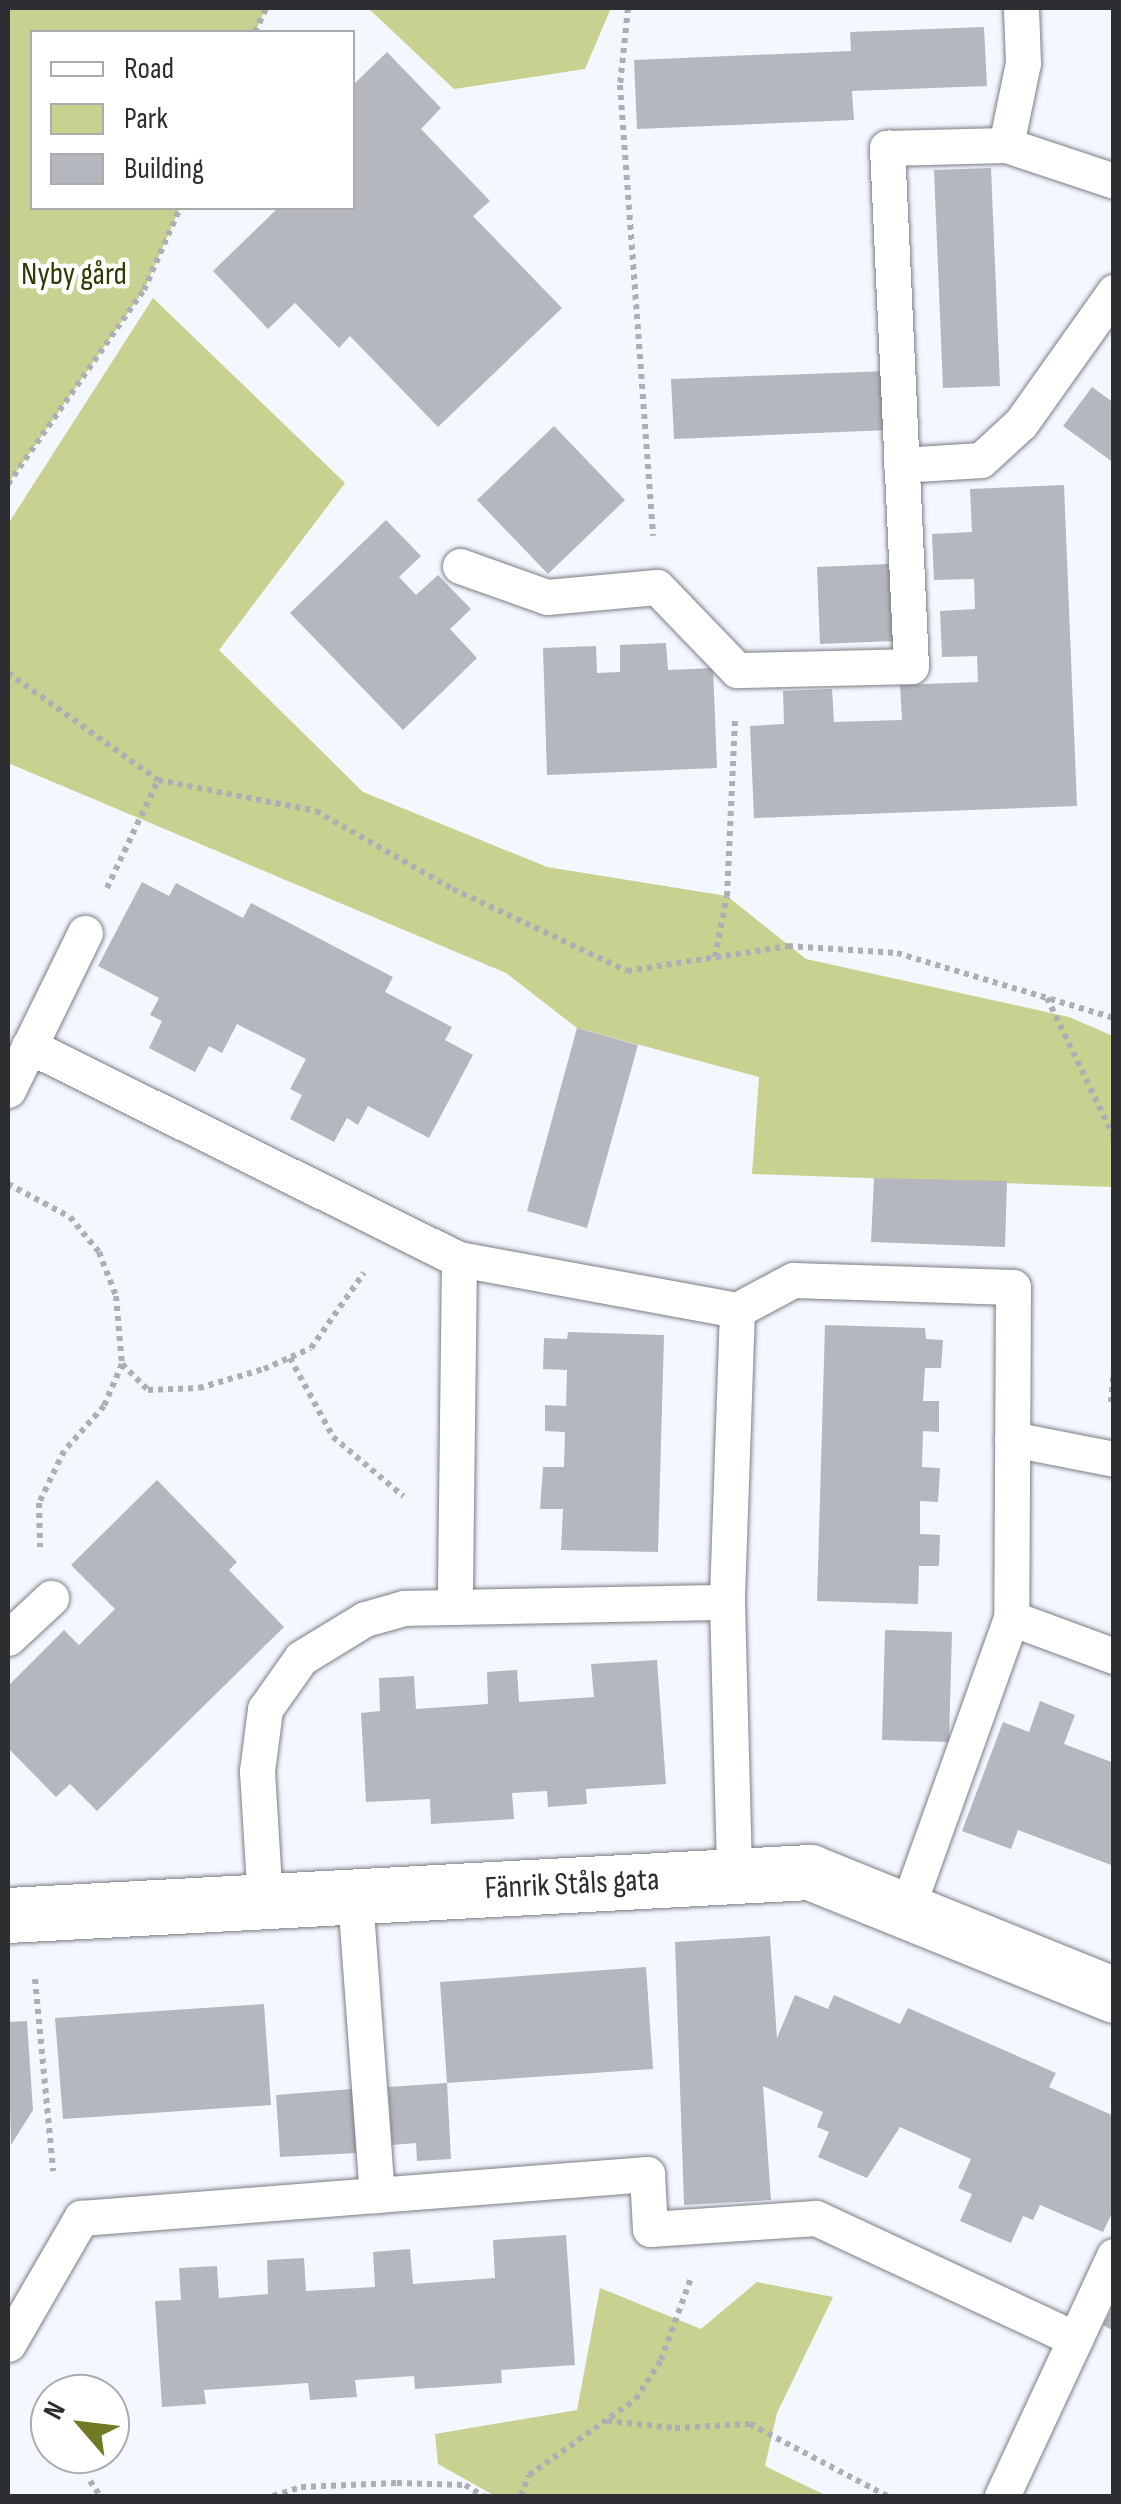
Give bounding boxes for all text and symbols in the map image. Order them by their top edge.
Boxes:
legend [30,30,355,210]
text: Road [124,51,174,87]
text: Park [124,101,168,137]
text: Building [124,151,204,187]
park label: Nyby gård [21,256,127,294]
street label: Fänrik Ståls gata [484,1861,660,1909]
north arrow [30,2374,130,2474]
text: N [37,2396,73,2425]

